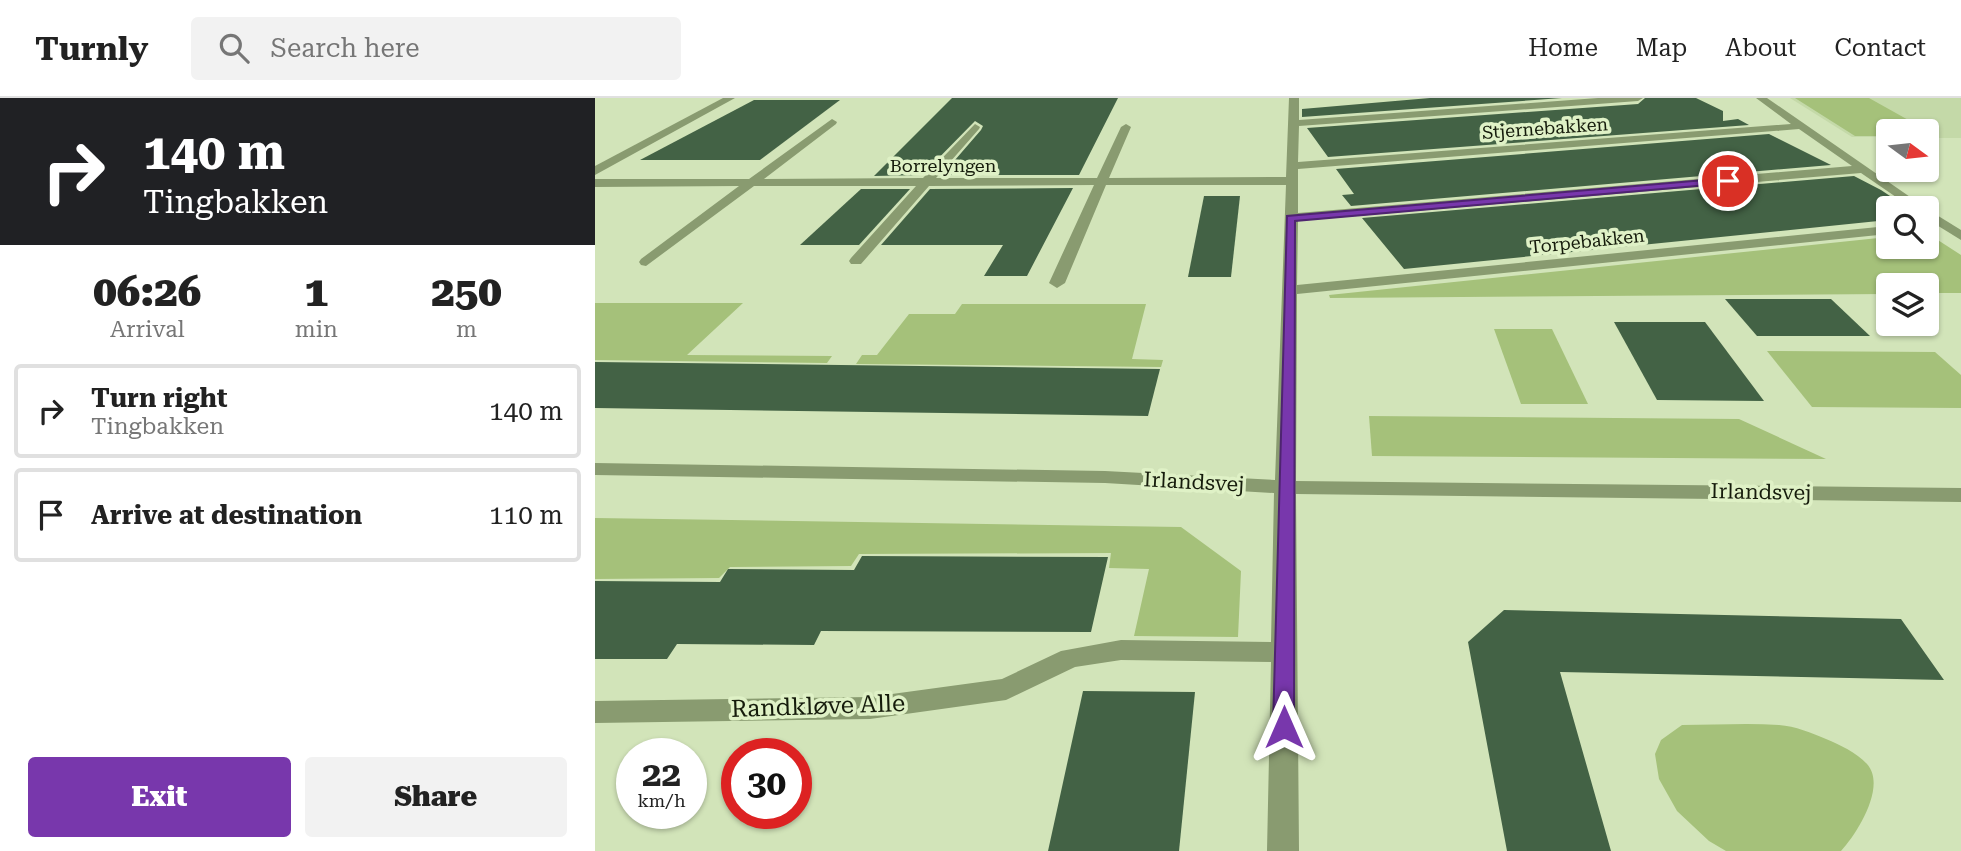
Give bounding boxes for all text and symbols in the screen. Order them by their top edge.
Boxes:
search box [191,17,681,80]
text: Turnly [35,29,149,68]
icon: search [215,29,253,67]
text: Search here [271,33,419,63]
text: Home [1528,34,1598,62]
text: Map [1636,34,1687,62]
text: About [1725,34,1796,62]
text: Contact [1834,34,1926,62]
street label: Stjernebakken [1481,113,1609,143]
north arrow [1876,119,1939,182]
map controls [1876,119,1939,336]
text: 140 m [143,124,285,181]
icon: right [28,126,119,217]
pin [1698,151,1758,211]
street label: Borrelyngen [890,155,997,176]
icon: arrive [1709,162,1747,200]
text: Tingbakken [143,183,328,221]
button: search [1876,196,1939,259]
street label: Torpebakken [1529,224,1646,257]
text: 06:26 [93,267,201,316]
text: 1 [304,267,328,316]
text: 250 [431,267,502,316]
button: layers [1876,273,1939,336]
text: Arrival [110,316,185,343]
text: min [295,316,338,343]
text: m [456,316,477,343]
text: Turn right [91,383,227,413]
icon: right [32,392,70,430]
text: 140 m [489,396,563,426]
text: Tingbakken [91,413,224,440]
street label: Irlandsvej [1143,467,1245,497]
street label: Irlandsvej [1710,479,1812,505]
icon: arrive [32,496,70,534]
text: Arrive at destination [91,500,362,530]
text: 110 m [489,500,563,530]
street label: Randkløve Alle [730,689,906,723]
position arrow [1247,690,1321,764]
speed limit sign: 30 [721,738,812,829]
text: 22 [642,754,681,795]
button: Exit [28,757,291,837]
button: Share [305,757,567,837]
text: km/h [637,790,686,811]

